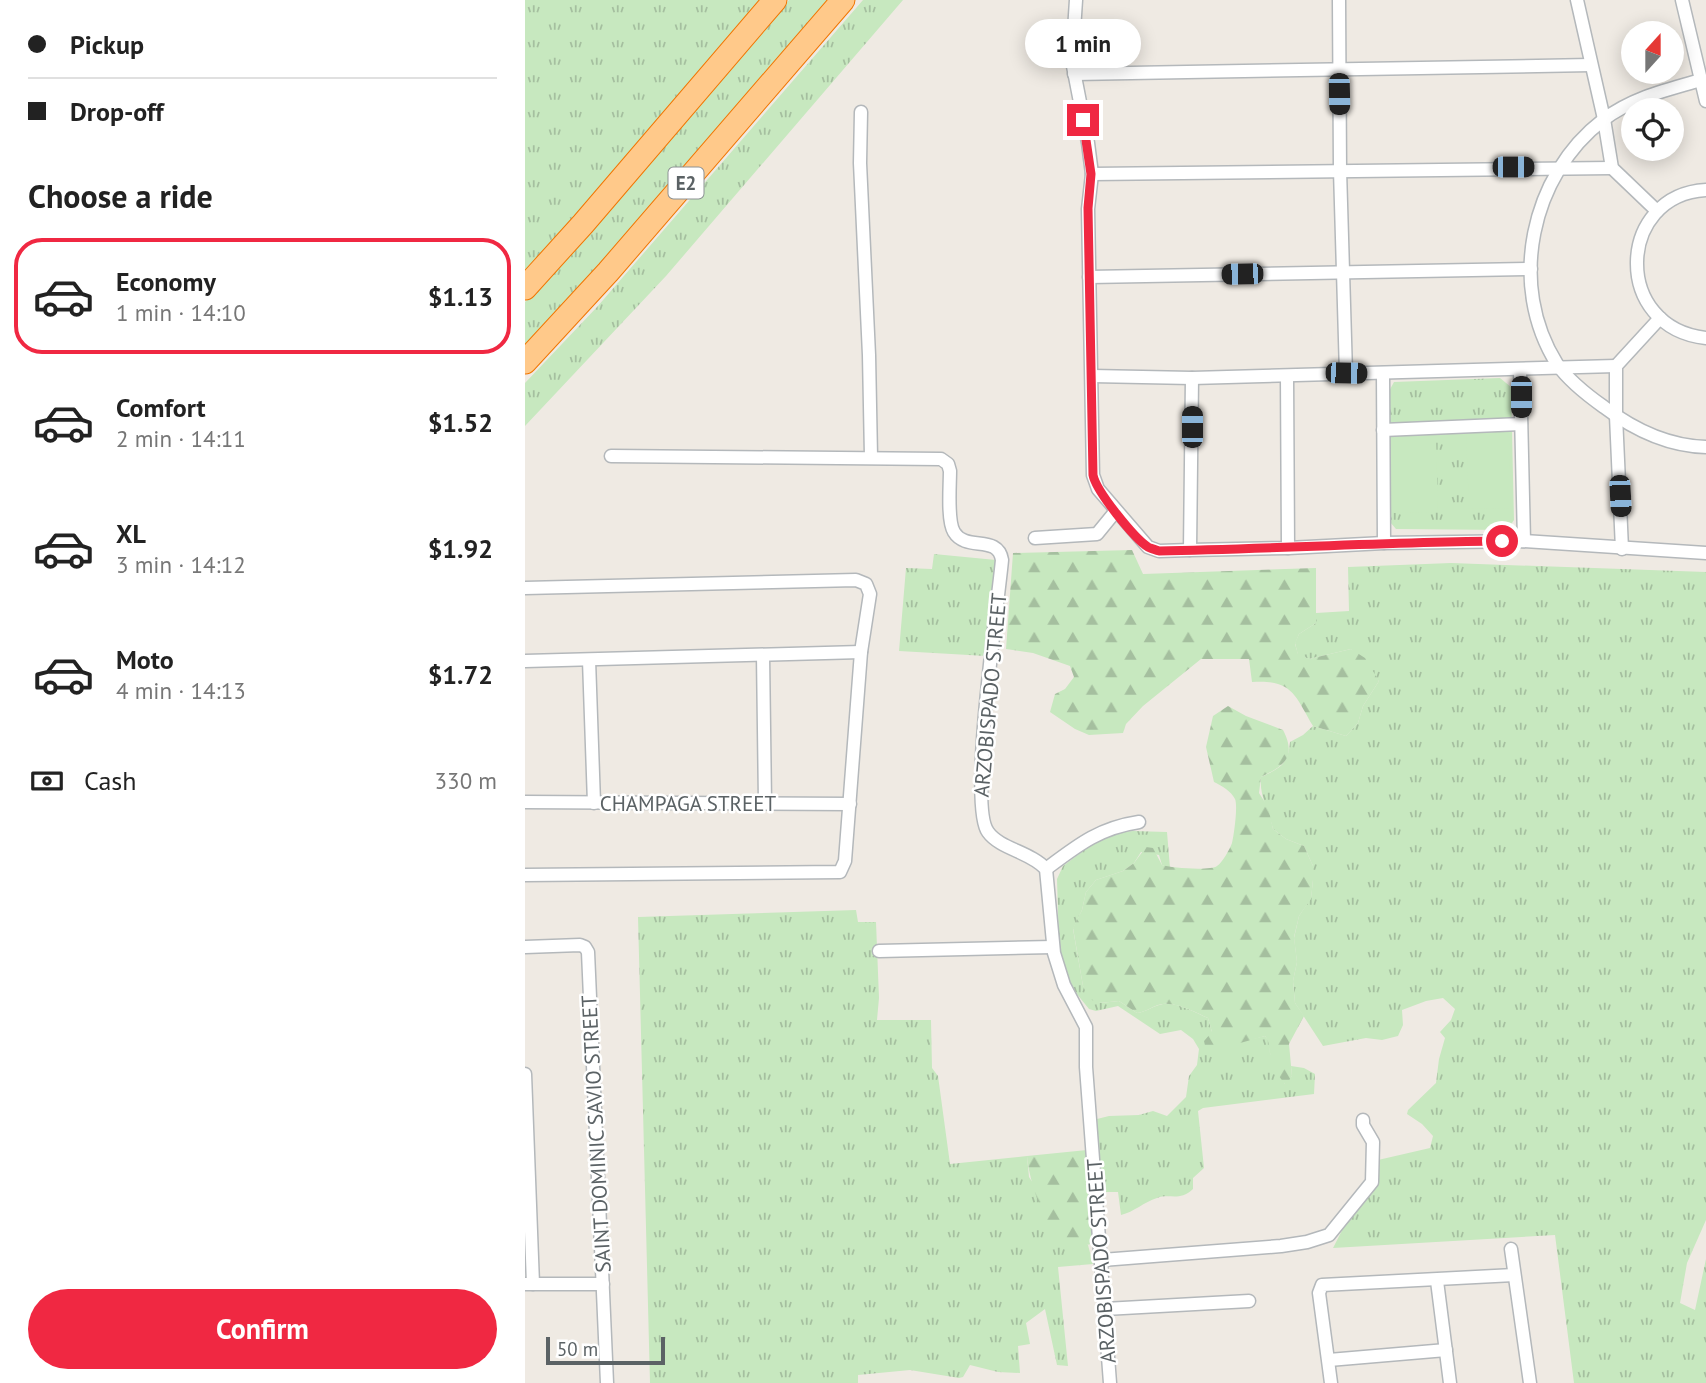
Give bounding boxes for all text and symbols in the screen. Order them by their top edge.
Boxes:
callout: 1 min [1025,18,1141,68]
north arrow [1621,21,1683,84]
map controls [1621,21,1684,161]
text: Pickup [70,28,144,61]
text: 1 min [1055,29,1111,58]
car [1329,73,1350,115]
text: Drop-off [70,95,164,128]
button: locate [1621,98,1684,161]
route end [1067,104,1099,136]
car [1493,157,1535,178]
road number: E2 [669,168,703,198]
text: Choose a ride [28,175,213,217]
car [1221,263,1264,285]
icon: car [32,265,95,328]
text: Economy [116,265,216,298]
text: $1.13 [428,280,493,313]
text: 1 min · 14:10 [116,298,246,327]
car [1325,362,1368,384]
car [1511,376,1532,418]
icon: car [32,391,95,454]
text: Comfort [116,391,206,424]
text: $1.52 [428,406,493,439]
car [1182,406,1203,448]
text: 2 min · 14:11 [116,424,246,453]
car [1609,474,1632,518]
icon: car [32,517,95,580]
text: XL [116,517,146,550]
route start [1486,525,1518,557]
text: $1.92 [428,532,493,565]
text: 3 min · 14:12 [116,550,246,579]
street label: ARZOBISPADO STREET [968,591,1012,798]
icon: car [32,643,95,706]
text: Moto [116,643,174,676]
text: $1.72 [428,658,493,691]
text: 4 min · 14:13 [116,676,246,705]
icon: cash [28,762,66,800]
text: Cash [84,764,136,797]
text: 330 m [435,766,497,795]
street label: CHAMPAGA STREET [600,790,777,817]
street label: SAINT DOMINIC SAVIO STREET [575,994,617,1273]
street label: ARZOBISPADO STREET [1080,1157,1122,1364]
button: Confirm [28,1289,497,1369]
scale bar [546,1334,665,1366]
text: 50 m [557,1337,598,1361]

